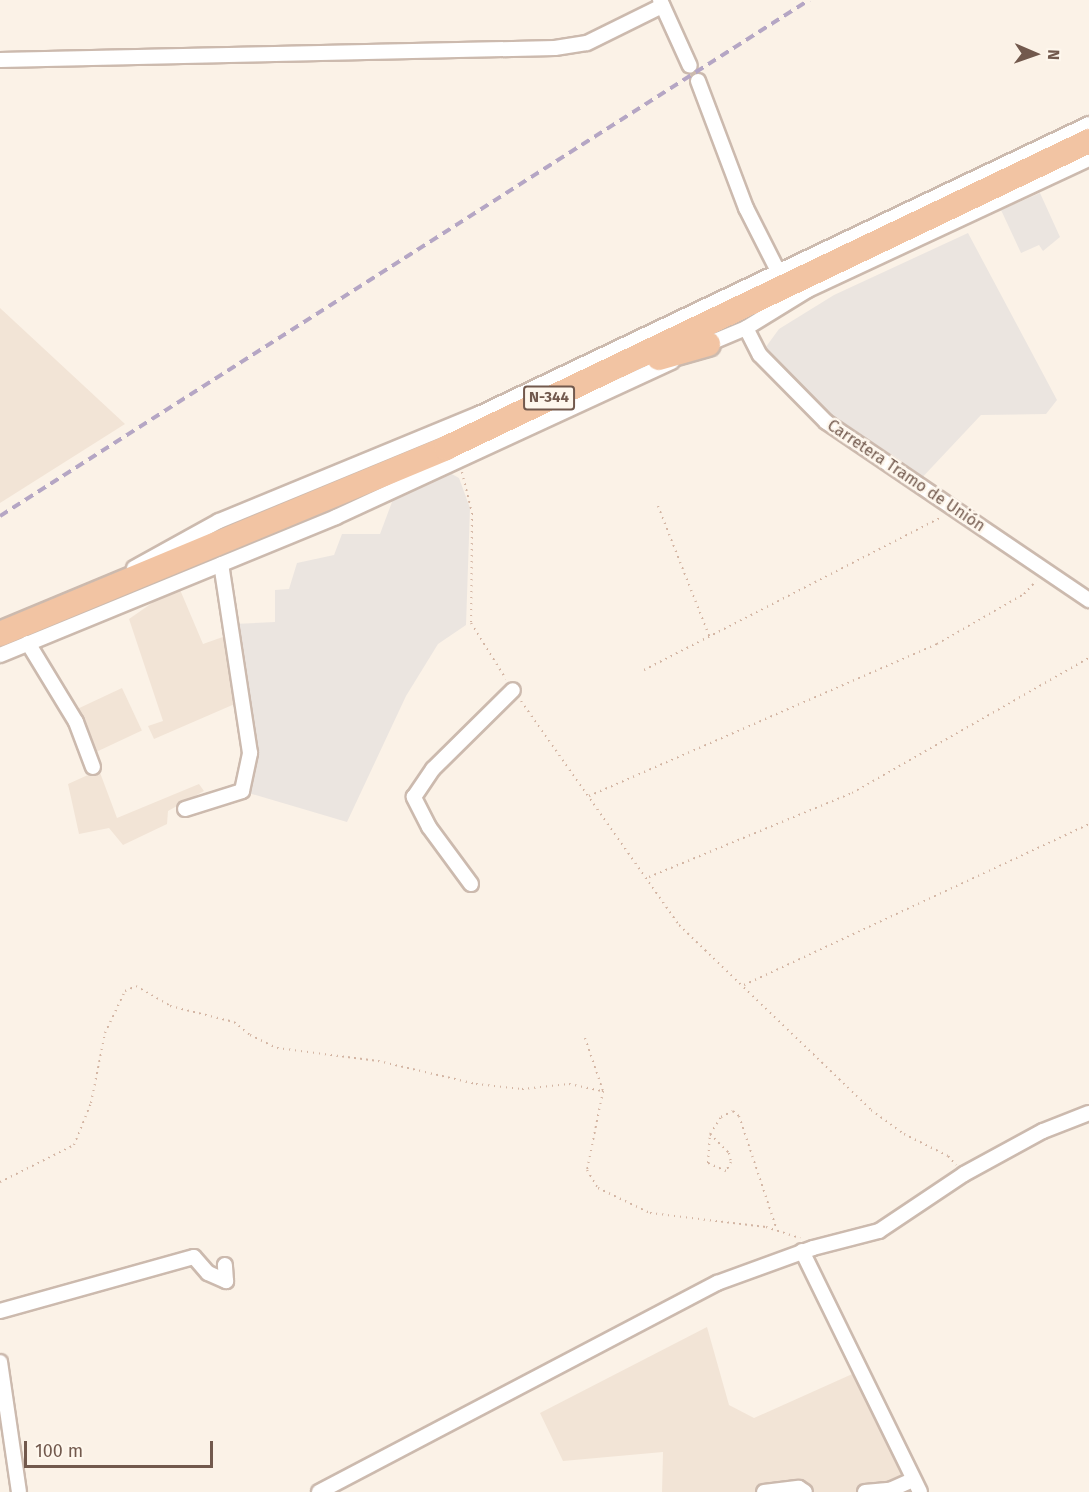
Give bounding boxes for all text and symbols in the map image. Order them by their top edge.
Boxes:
north arrow [1005,24,1065,84]
text: N [1044,49,1063,60]
road number: N-344 [522,386,576,410]
street label: Carretera Tramo de Unión [824,416,988,536]
scale bar [27,1429,216,1467]
text: 100 m [35,1440,83,1462]

